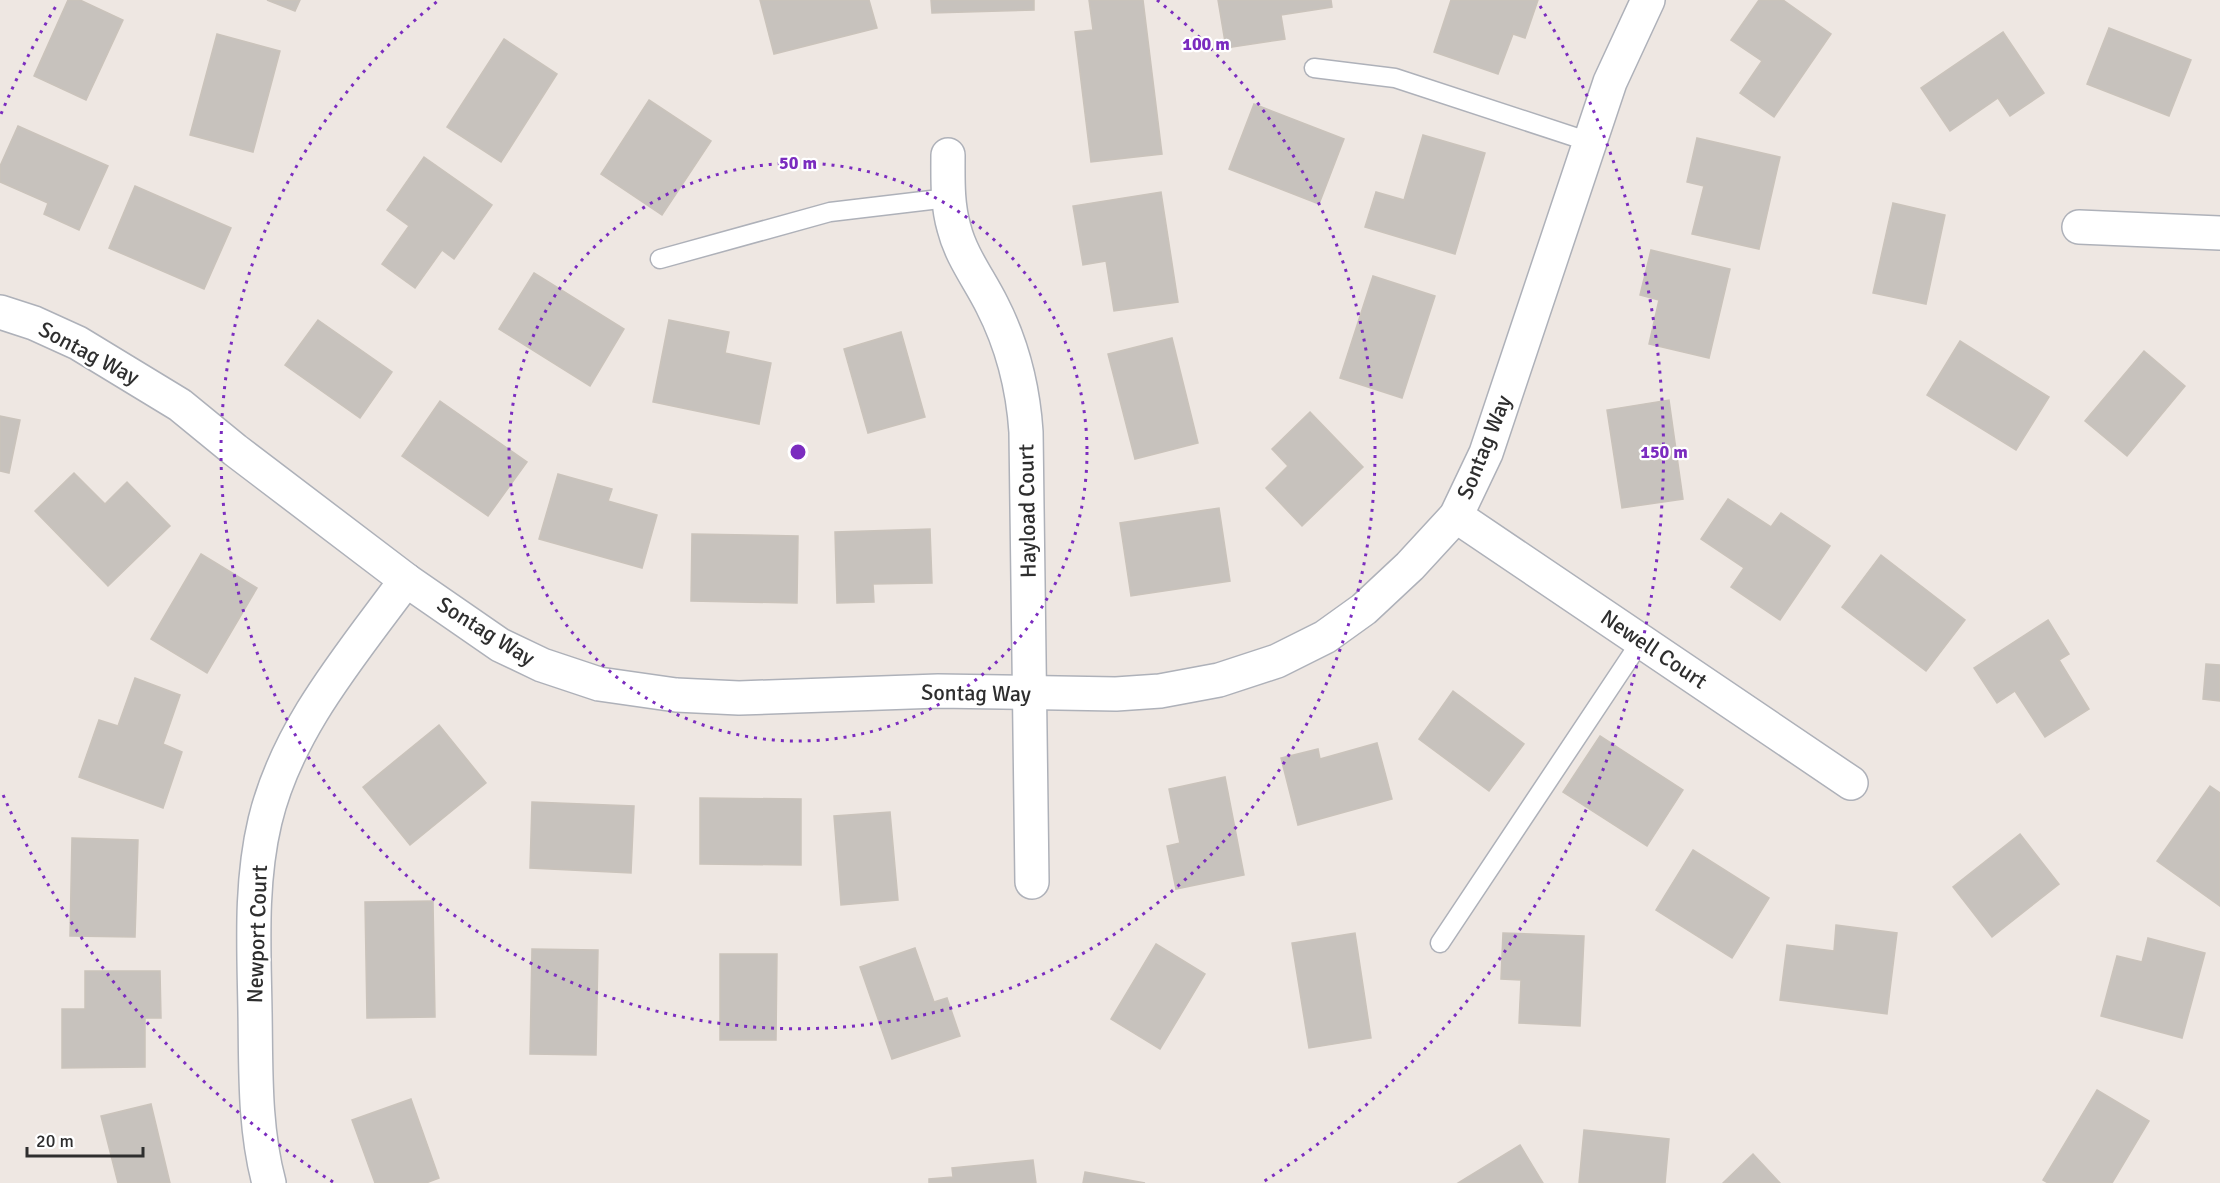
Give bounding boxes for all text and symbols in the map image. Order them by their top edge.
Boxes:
text: 100 m [1182,33,1230,55]
text: 50 m [779,152,817,174]
street label: Sontag Way [34,315,144,391]
street label: Sontag Way [1451,390,1517,503]
text: 150 m [1640,441,1688,463]
centre of rings [788,442,808,462]
street label: Hayload Court [1012,443,1042,578]
street label: Sontag Way [432,590,540,672]
street label: Newell Court [1596,604,1713,695]
street label: Sontag Way [921,679,1032,707]
street label: Newport Court [241,864,273,1004]
scale bar [27,1120,142,1158]
text: 20 m [36,1130,74,1152]

